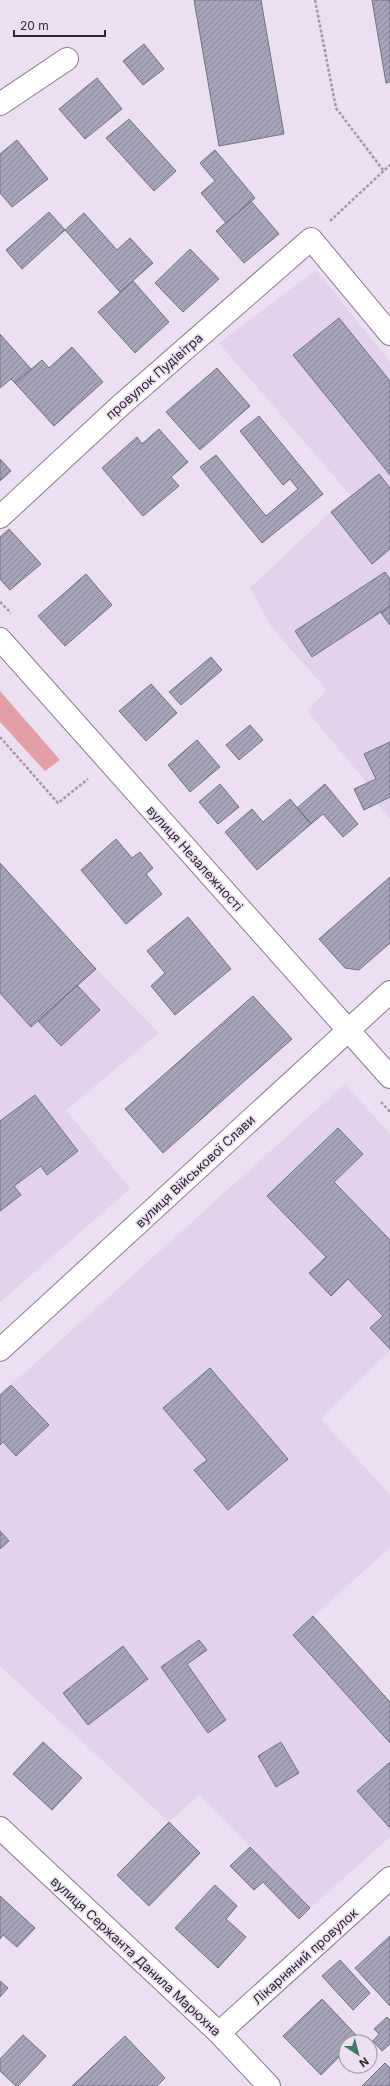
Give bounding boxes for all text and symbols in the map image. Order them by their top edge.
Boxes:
scale bar [14,12,105,38]
text: 20 m [20,18,49,33]
street label: провулок Пудівітра [102,330,206,422]
street label: вулиця Незалежності [143,802,247,914]
street label: вулиця Військової Слави [132,1111,258,1231]
street label: вулиця Сержанта Данила Марюхна [48,1873,224,2039]
street label: Лікарняний провулок [249,1904,361,2008]
north arrow [338,2034,378,2074]
text: N [356,2054,371,2070]

